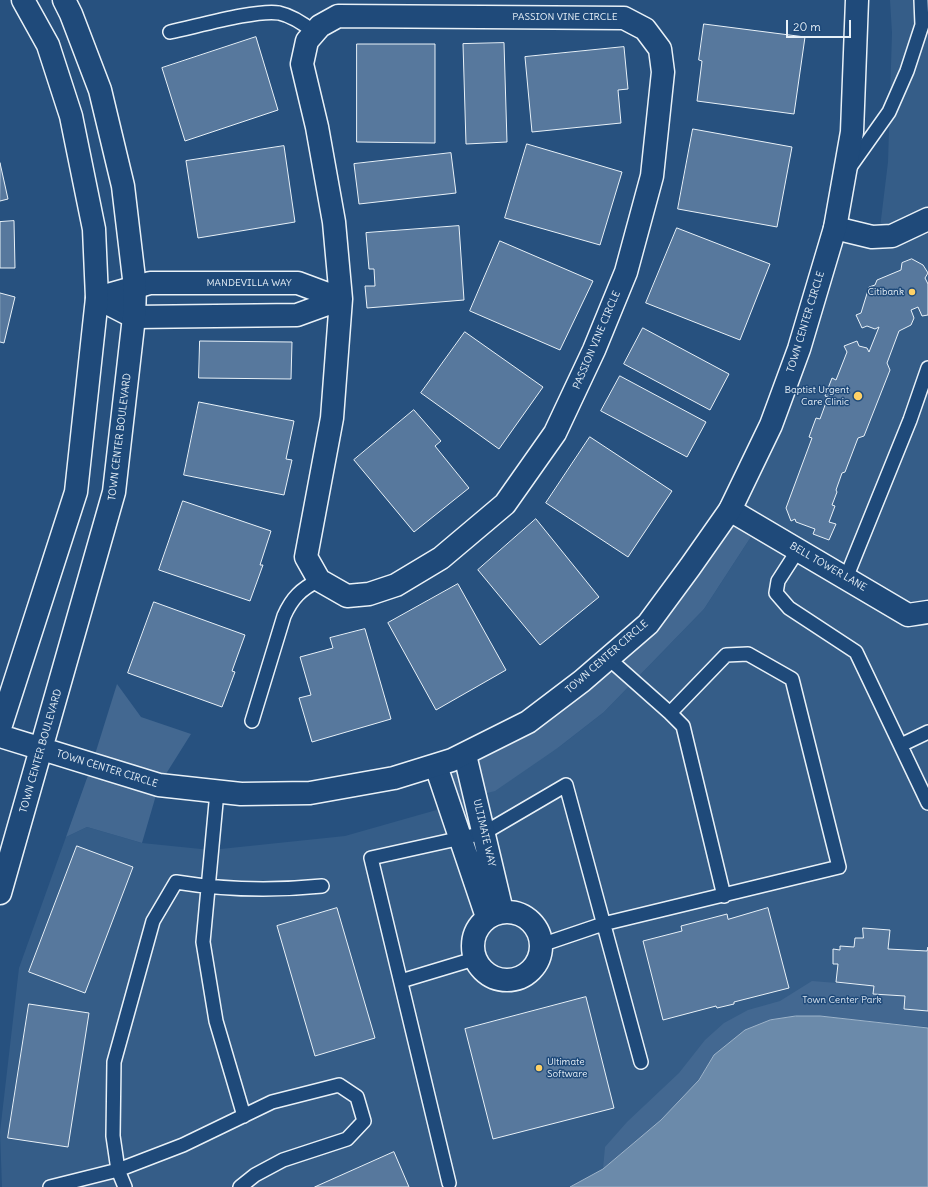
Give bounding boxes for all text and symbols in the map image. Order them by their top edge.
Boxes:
street label: PASSION VINE CIRCLE [512,11,618,23]
scale bar [788,12,853,38]
text: 20 m [793,19,821,34]
street label: TOWN CENTER CIRCLE [785,270,827,374]
street label: MANDEVILLA WAY [206,277,292,289]
place label: Citibank [867,286,904,298]
marker: Citibank [907,287,917,297]
street label: PASSION VINE CIRCLE [571,289,623,391]
street label: TOWN CENTER BOULEVARD [106,373,134,501]
place label: Baptist Urgent Care Clinic [784,384,849,408]
marker: Baptist Urgent Care Clinic [852,390,864,402]
street label: BELL TOWER LANE [787,540,869,594]
street label: TOWN CENTER CIRCLE [563,618,651,696]
street label: TOWN CENTER BOULEVARD [18,688,64,814]
street label: TOWN CENTER CIRCLE [55,748,159,790]
street label: ULTIMATE WAY [470,798,498,868]
park label: Town Center Park [802,994,882,1006]
place label: Ultimate Software [547,1056,587,1080]
marker: Ultimate Software [534,1063,544,1073]

